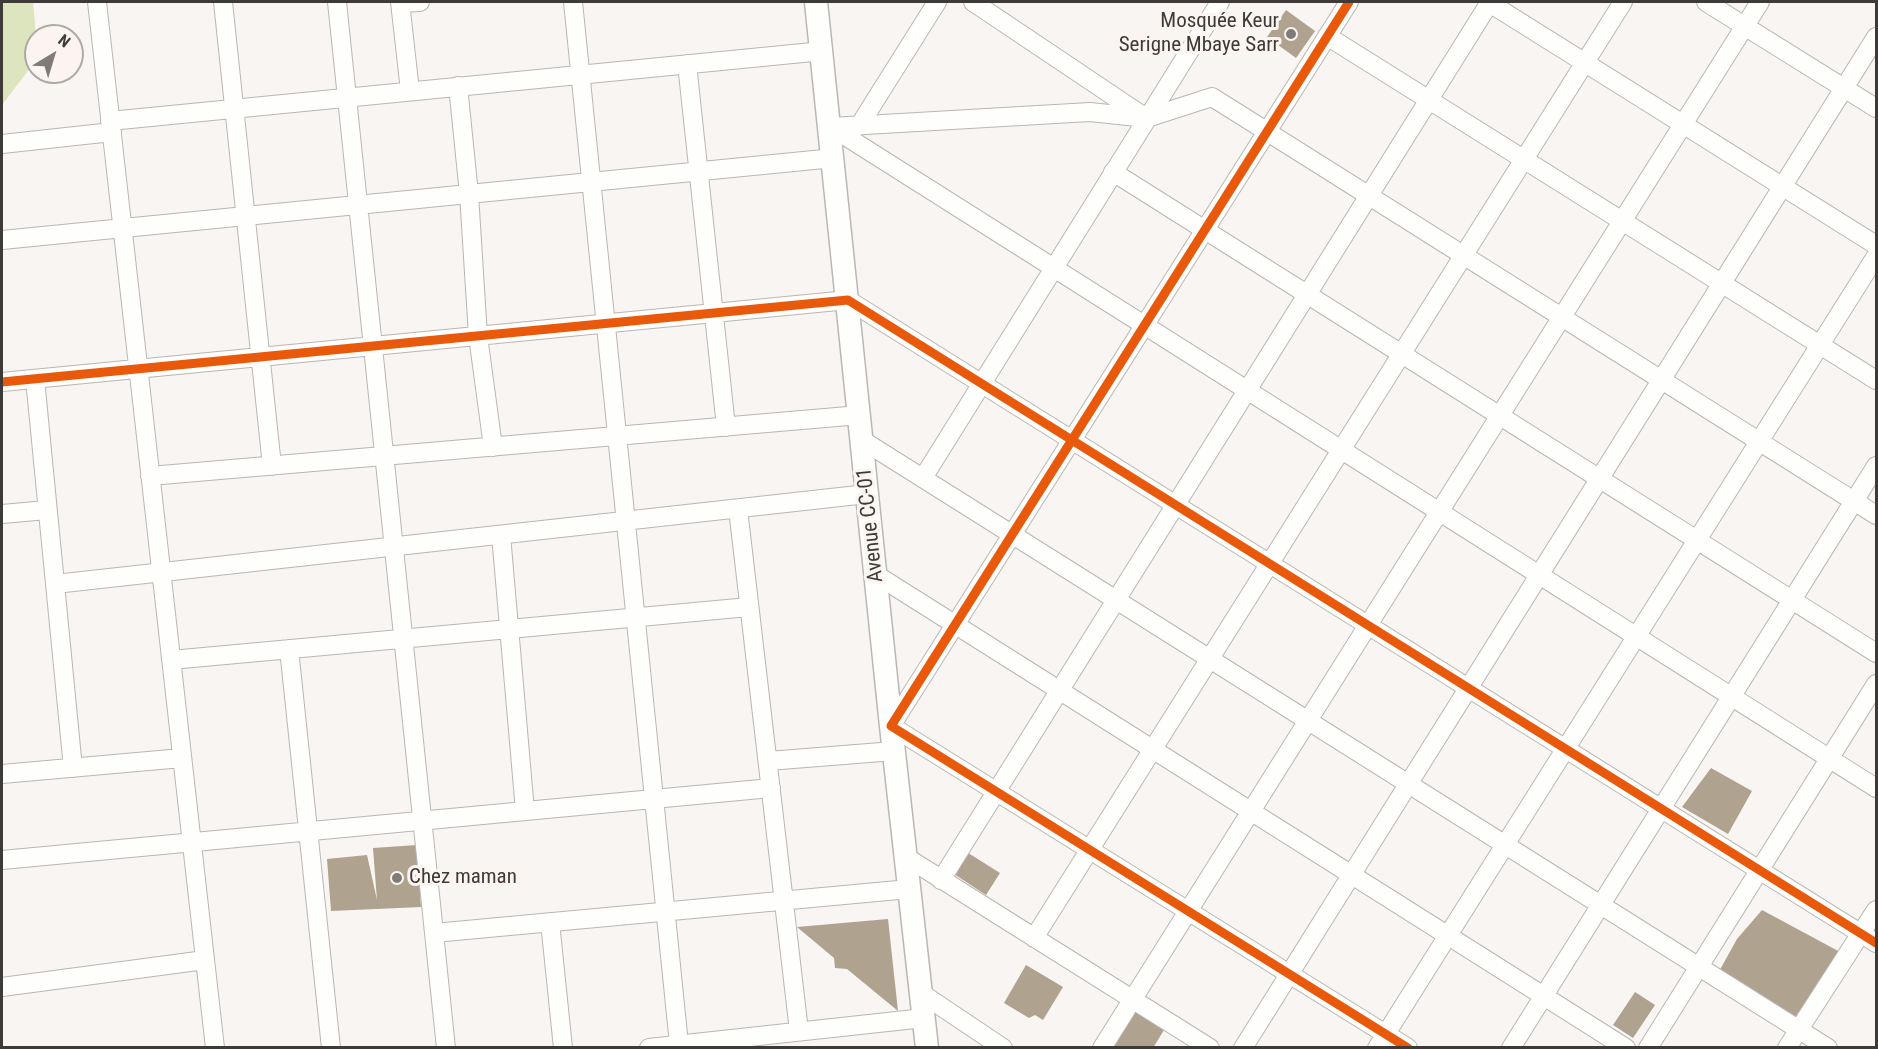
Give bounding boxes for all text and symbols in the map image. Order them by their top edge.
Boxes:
place label: Mosquée Keur Serigne Mbaye Sarr [1119,9,1279,59]
north arrow [24,24,84,84]
marker: Mosquée Keur Serigne Mbaye Sarr [1284,27,1298,41]
text: N [54,30,74,51]
street label: Avenue CC-01 [852,466,890,584]
place label: Chez maman [409,865,517,891]
marker: Chez maman [390,871,404,885]

